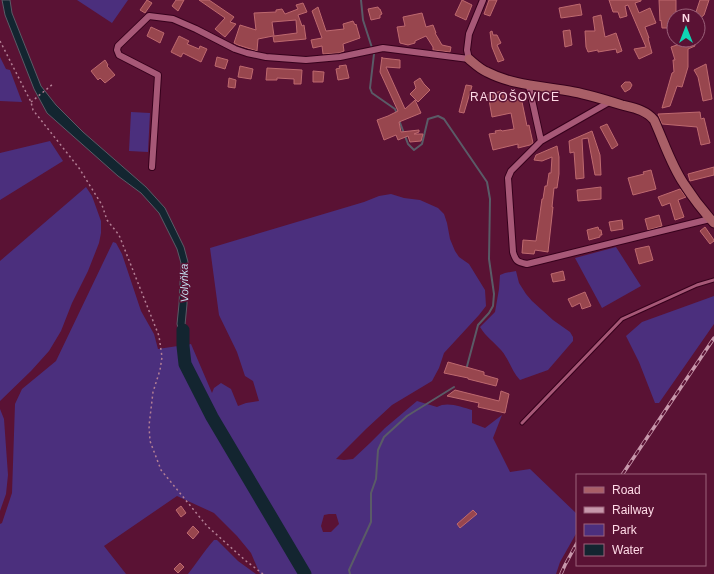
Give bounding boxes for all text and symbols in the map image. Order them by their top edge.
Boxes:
north arrow [666,8,706,48]
text: N [682,12,690,24]
district label: RADOŠOVICE [470,89,560,104]
water label: Volyňka [178,264,190,302]
legend [576,474,706,566]
text: Road [612,483,641,497]
text: Railway [612,503,654,517]
text: Park [612,523,638,537]
text: Water [612,543,644,557]

